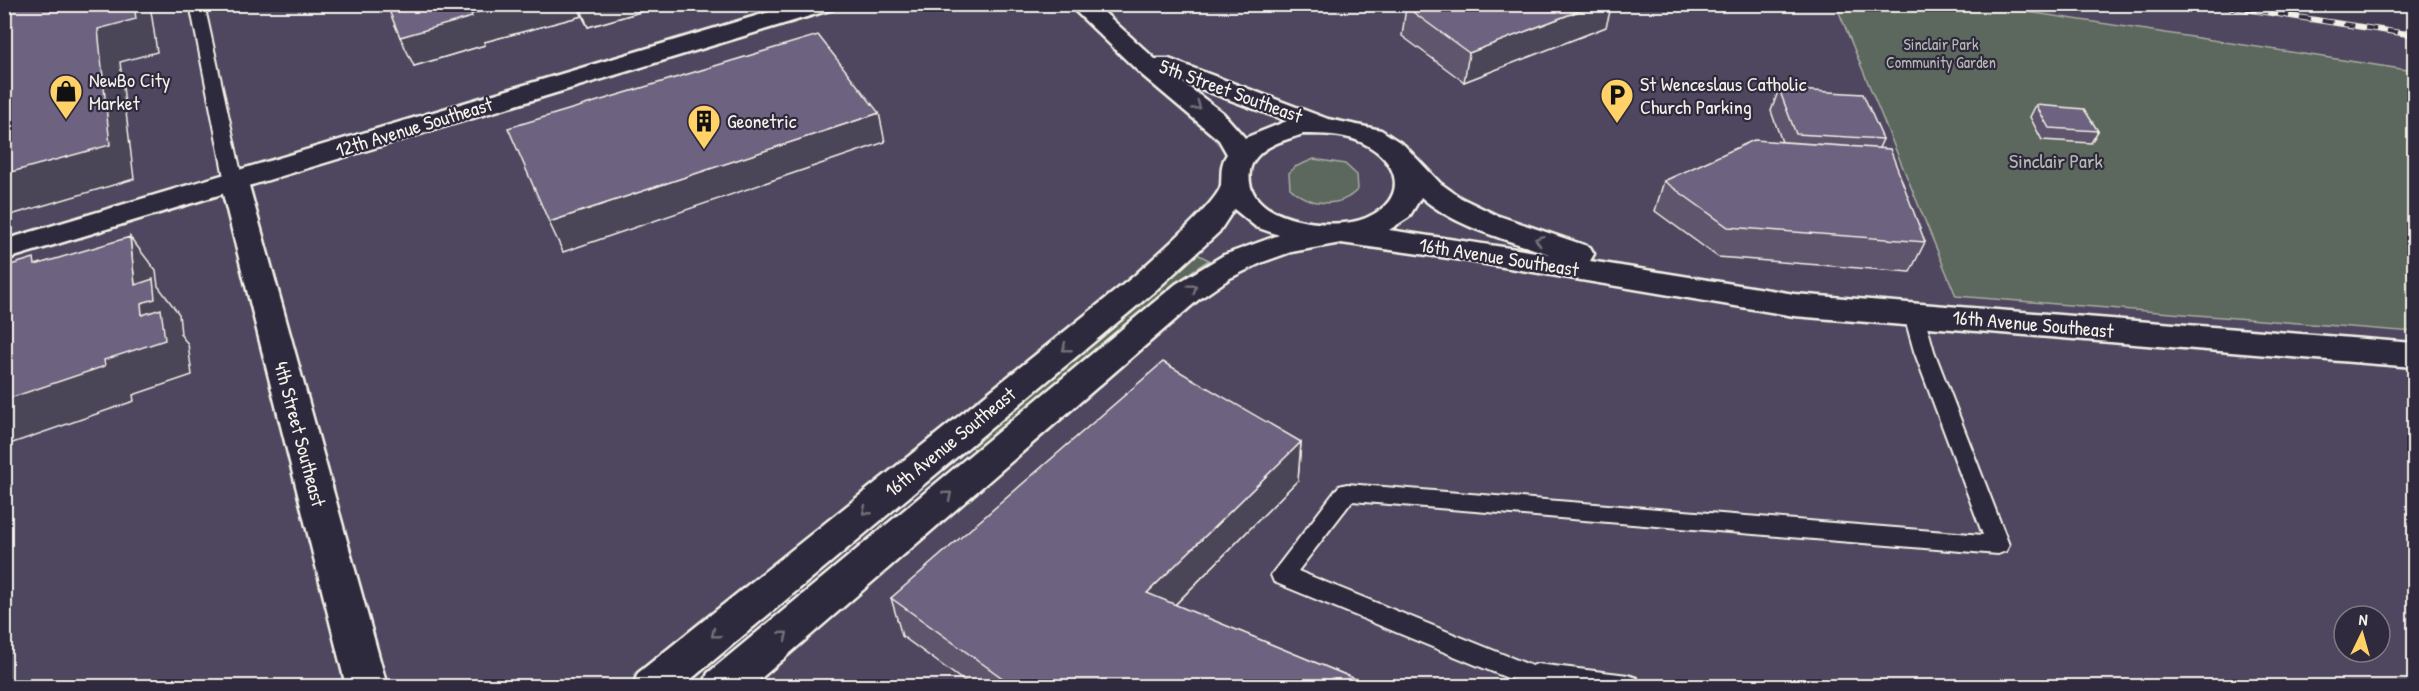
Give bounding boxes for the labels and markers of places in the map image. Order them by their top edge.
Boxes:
place label: NewBo City Market [89,66,170,116]
place label: St Wenceslaus Catholic Church Parking [1640,70,1807,120]
shop icon: NewBo City Market [48,73,84,120]
parking icon: St Wenceslaus Catholic Church Parking [1599,77,1635,124]
building icon: Geonetric [686,103,722,150]
place label: Geonetric [727,107,797,134]

